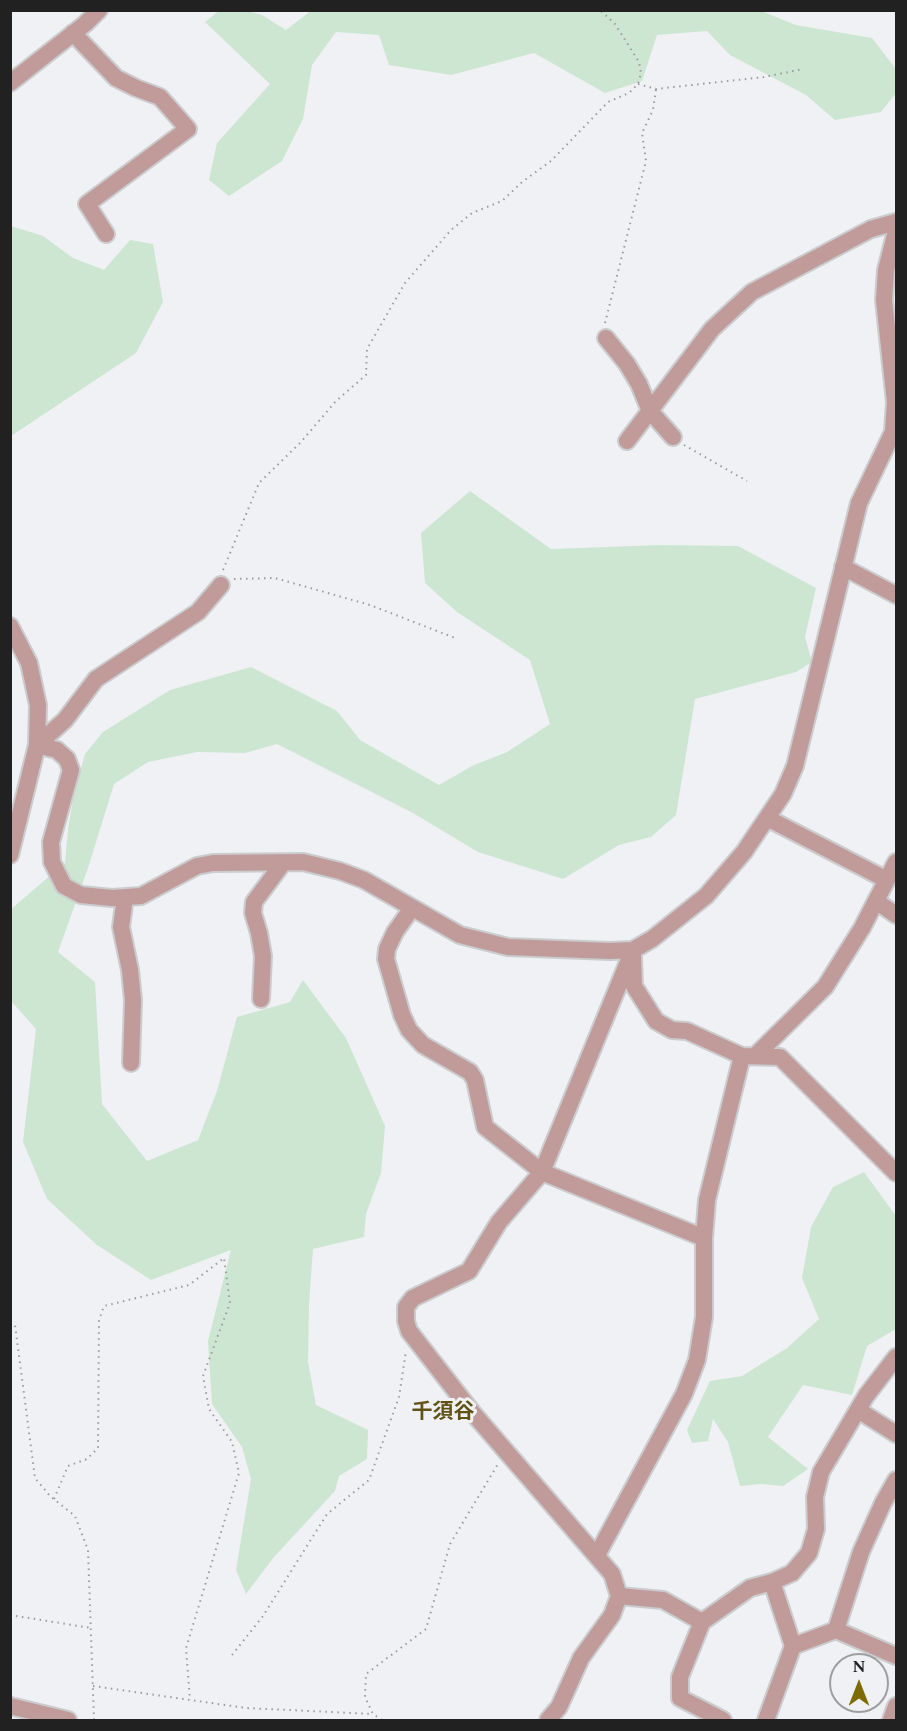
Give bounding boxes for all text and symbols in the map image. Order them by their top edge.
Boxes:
district label: 千須谷 [412,1401,474,1427]
north arrow [829,1653,889,1713]
text: N [852,1655,866,1679]

